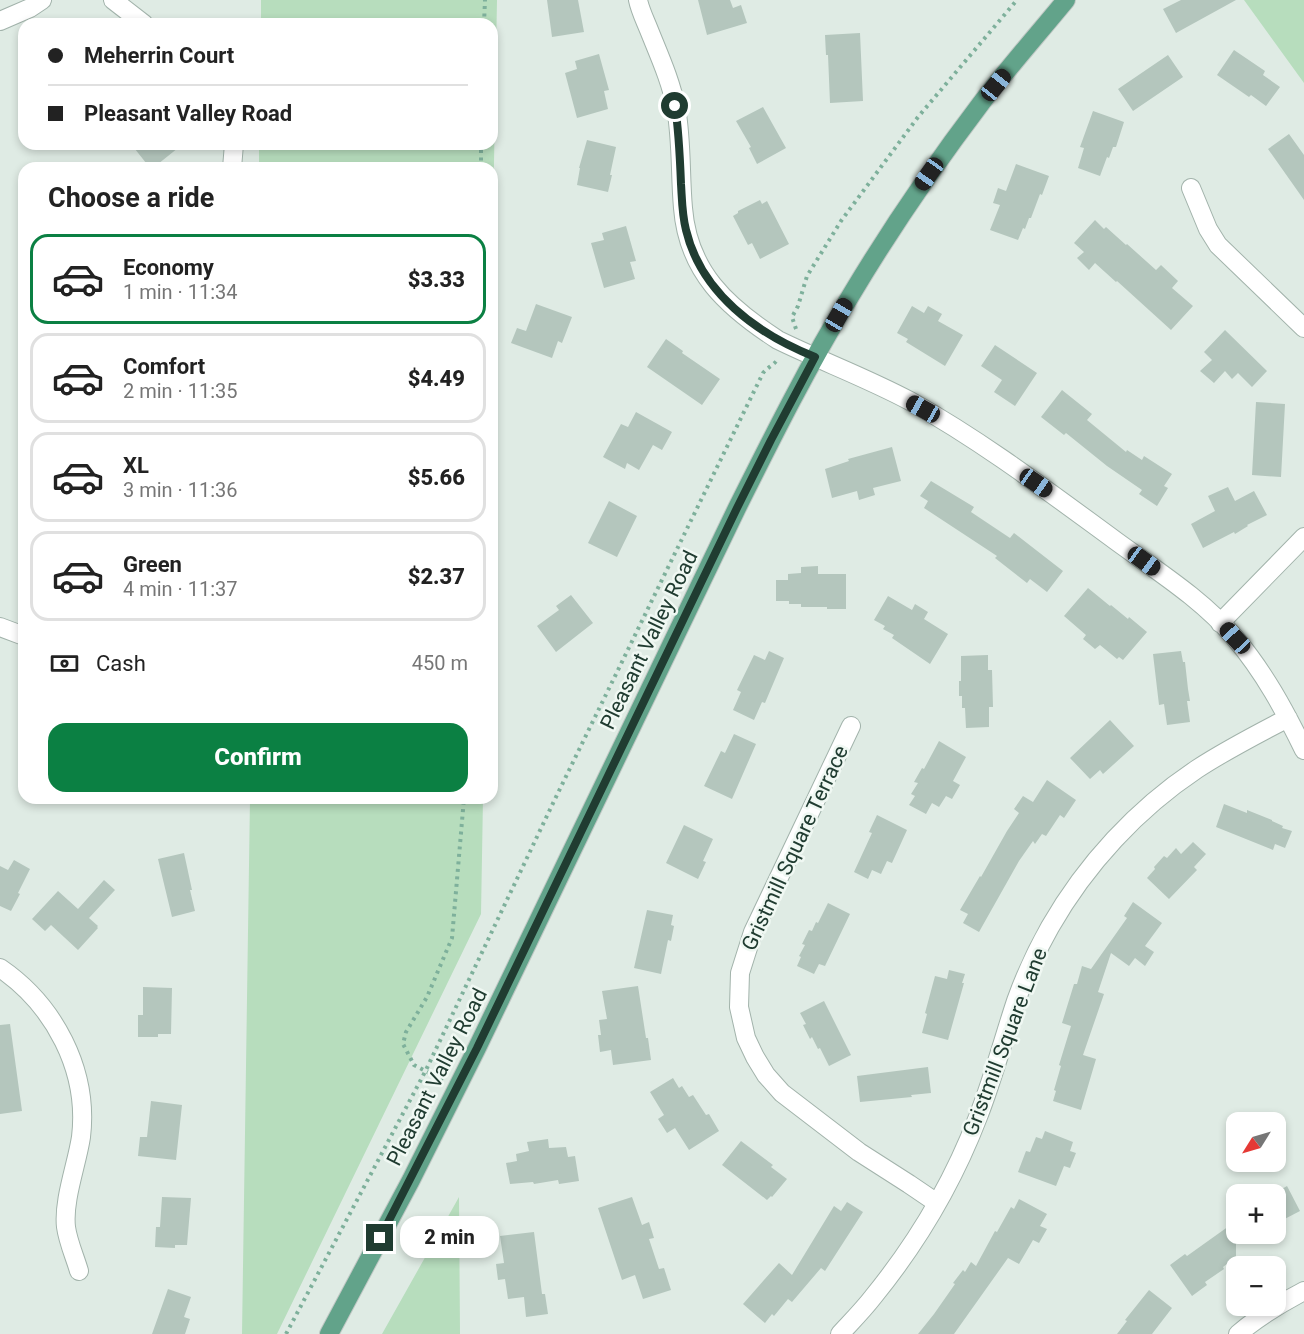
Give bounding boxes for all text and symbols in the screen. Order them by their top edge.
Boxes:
text: Meherrin Court [84,43,234,68]
car [978,65,1014,105]
route start [661,92,688,119]
text: Pleasant Valley Road [84,101,292,126]
car [911,154,947,194]
text: Choose a ride [48,182,214,214]
icon: car [51,252,105,306]
text: Economy [123,255,214,280]
text: $3.33 [408,267,465,292]
text: 1 min · 11:34 [123,280,238,304]
car [822,295,856,335]
icon: car [51,351,105,405]
text: Comfort [123,354,205,379]
text: $4.49 [408,366,465,391]
text: 2 min · 11:35 [123,379,238,403]
car [903,392,943,426]
icon: car [51,450,105,504]
text: XL [123,453,149,478]
text: $5.66 [408,465,465,490]
car [1016,465,1056,501]
text: 3 min · 11:36 [123,478,238,502]
car [1124,543,1164,579]
street label: Pleasant Valley Road [595,547,703,733]
icon: car [51,549,105,603]
text: Green [123,552,182,577]
text: $2.37 [408,564,465,589]
text: 4 min · 11:37 [123,577,238,601]
car [1216,619,1254,657]
icon: cash [48,647,81,680]
text: Cash [96,651,146,676]
text: 450 m [412,651,468,675]
button: Confirm [48,723,468,792]
street label: Gristmill Square Terrace [737,742,853,954]
street label: Gristmill Square Lane [958,945,1052,1139]
street label: Pleasant Valley Road [382,984,492,1170]
north arrow [1226,1112,1286,1172]
map controls [1226,1112,1286,1316]
button: + [1226,1184,1286,1244]
callout: 2 min [401,1217,500,1259]
route end [366,1224,393,1251]
text: 2 min [424,1225,475,1249]
button: − [1226,1256,1286,1316]

